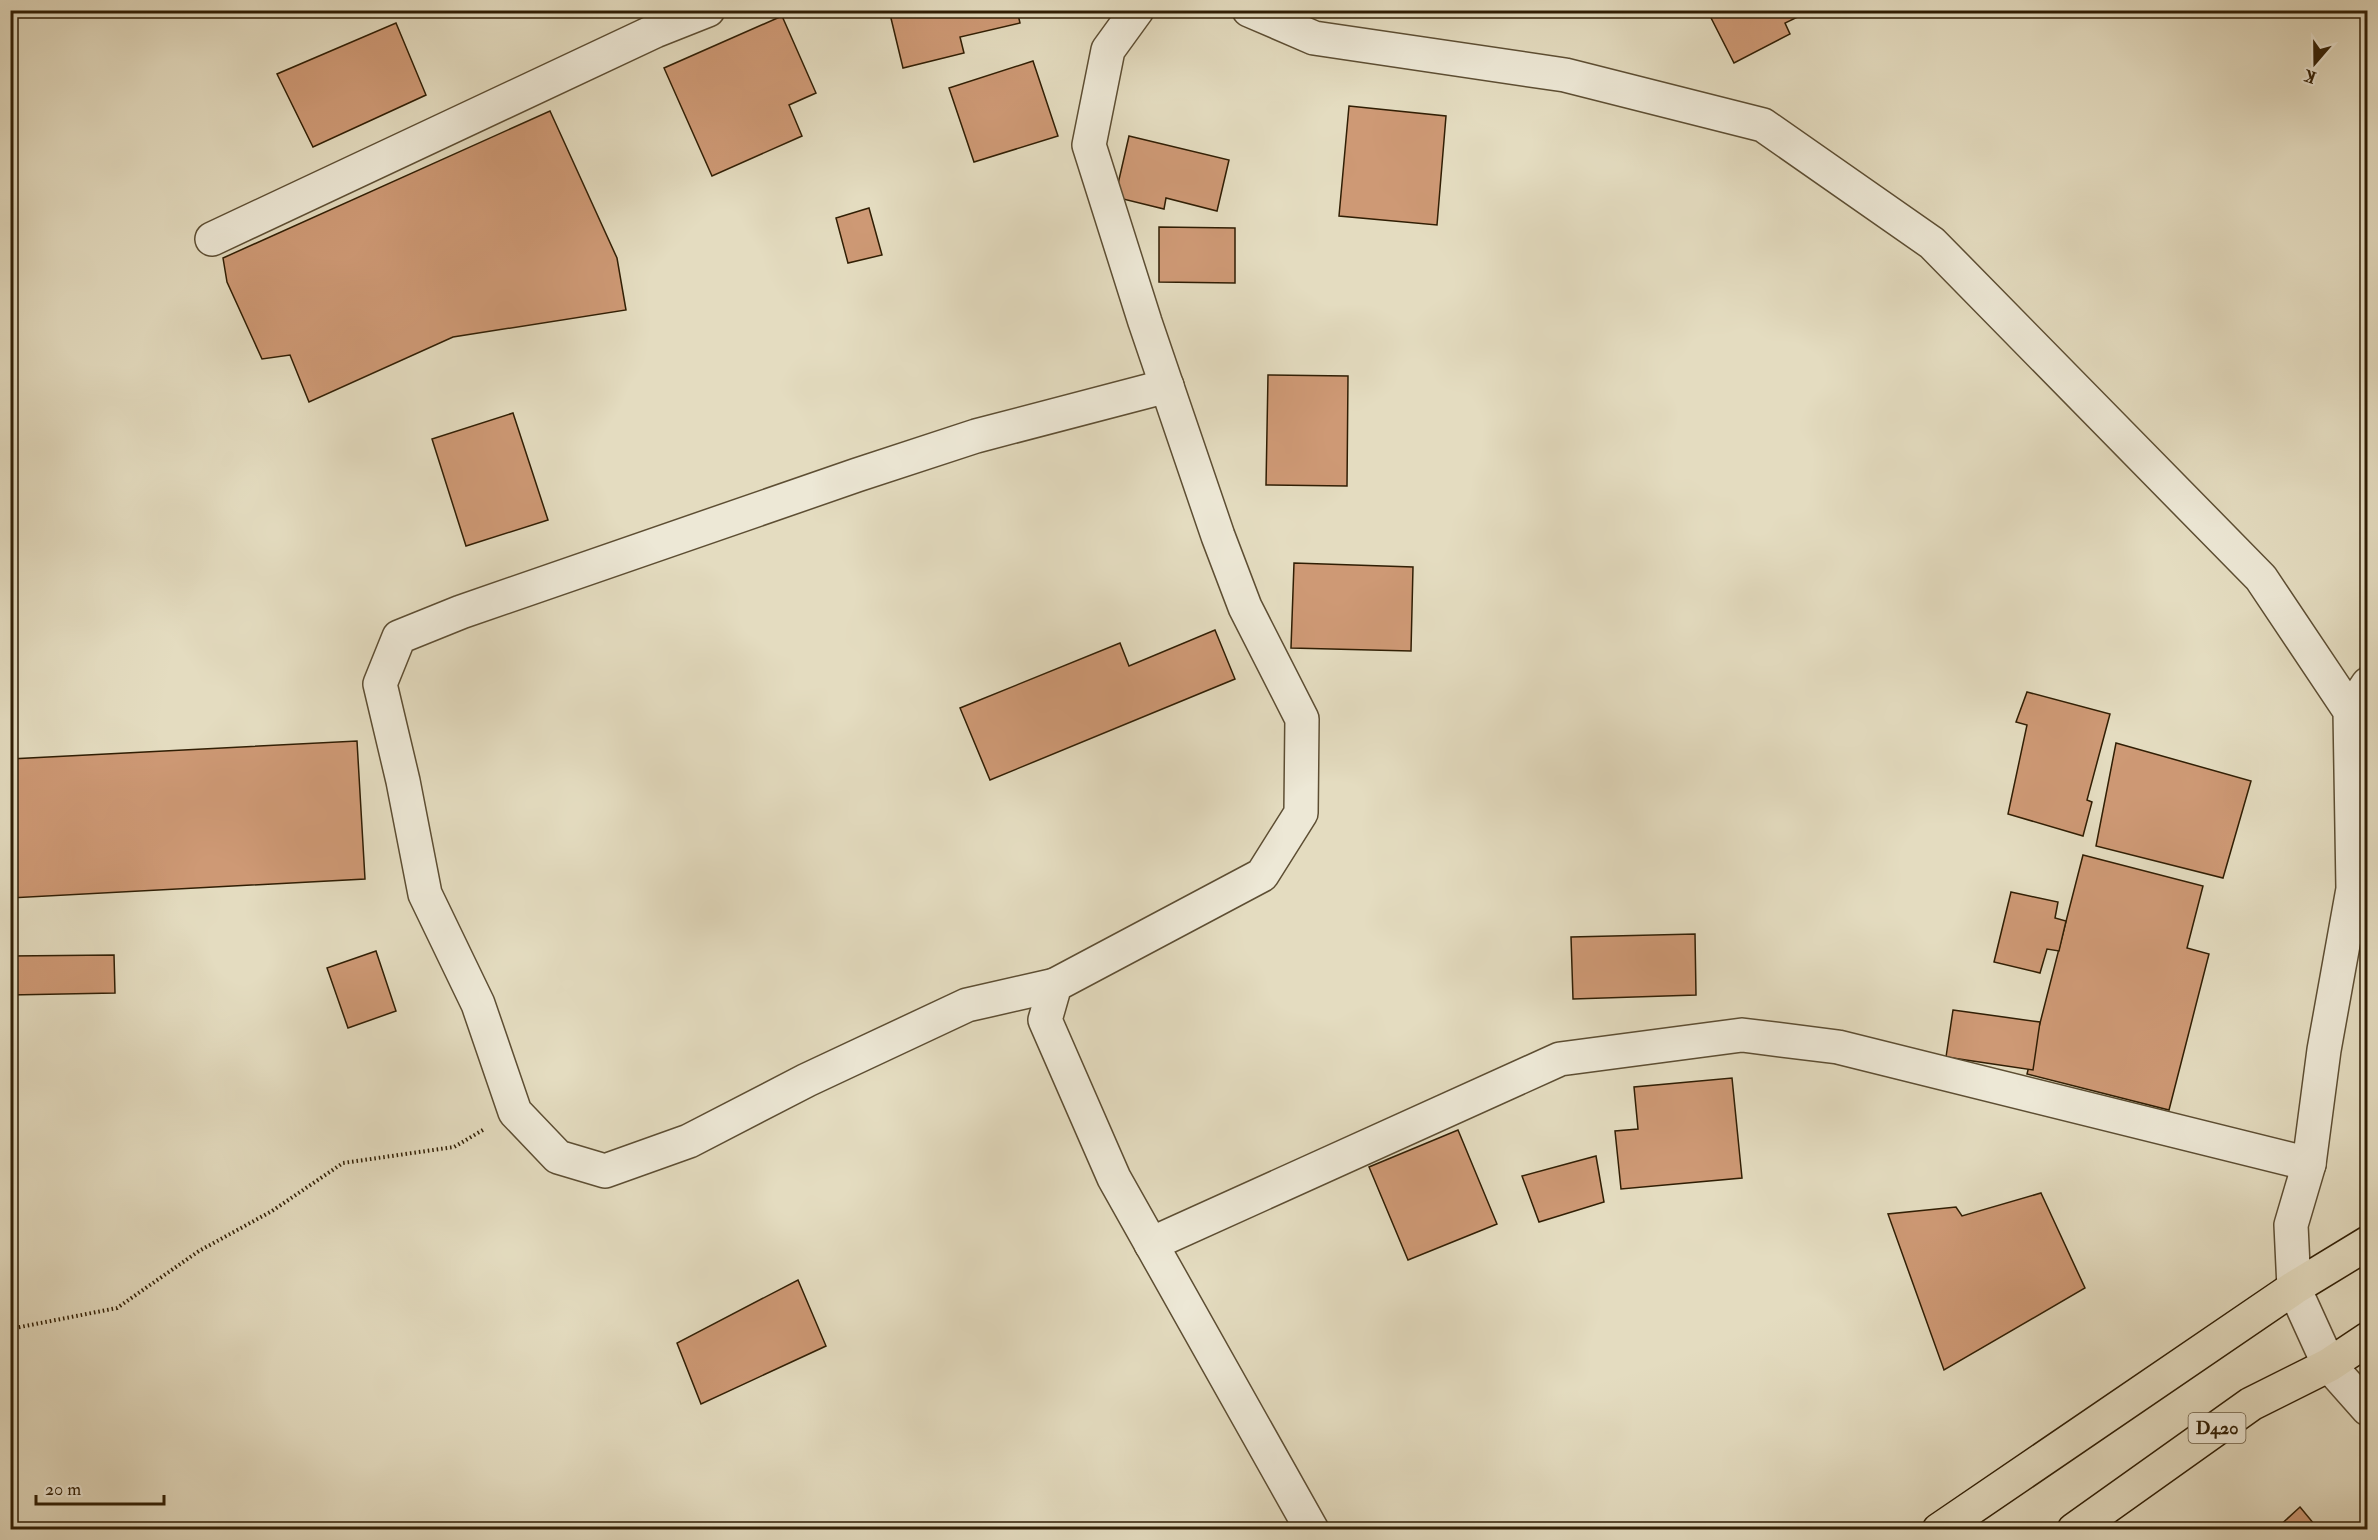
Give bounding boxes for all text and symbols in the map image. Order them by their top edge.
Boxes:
north arrow [2285,33,2345,93]
text: K [2301,65,2319,87]
road number: D420 [2188,1413,2246,1443]
scale bar [36,1468,164,1506]
text: 20 m [45,1478,81,1501]

